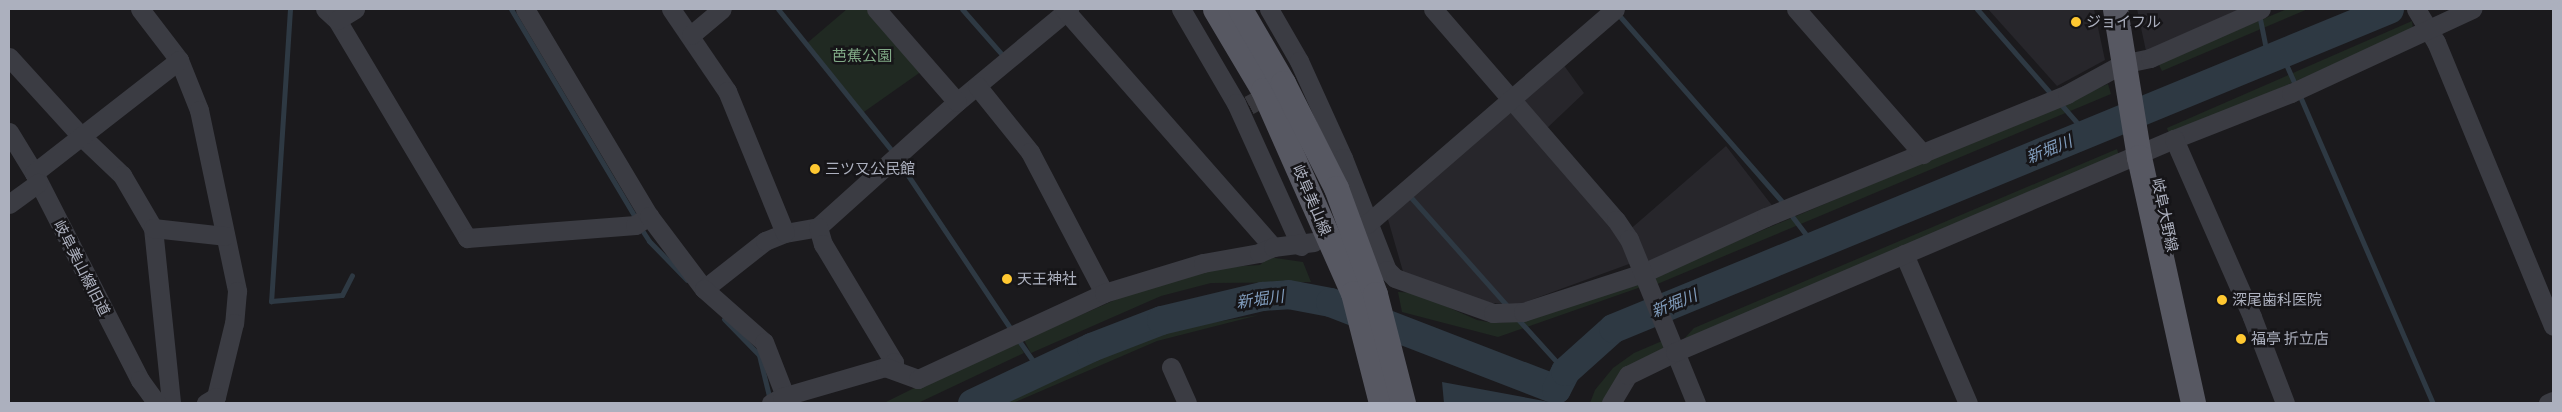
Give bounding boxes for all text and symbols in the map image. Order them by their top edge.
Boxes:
place label: ジョイフル [2086,13,2161,31]
marker: ジョイフル [2070,16,2082,28]
park label: 芭蕉公園 [832,47,892,65]
water label: 新堀川 [2023,131,2075,167]
place label: 三ツ又公民館 [825,160,915,178]
street label: 岐阜美山線 [1289,162,1335,238]
marker: 三ツ又公民館 [809,163,821,175]
street label: 岐阜大野線 [2148,176,2182,254]
street label: 岐阜美山線旧道 [50,217,114,319]
place label: 天王神社 [1017,270,1077,288]
marker: 天王神社 [1001,273,1013,285]
water label: 新堀川 [1648,285,1700,321]
water label: 新堀川 [1235,286,1285,312]
place label: 深尾歯科医院 [2232,291,2322,309]
marker: 深尾歯科医院 [2216,294,2228,306]
place label: 福亭 折立店 [2251,330,2329,348]
marker: 福亭 折立店 [2235,333,2247,345]

